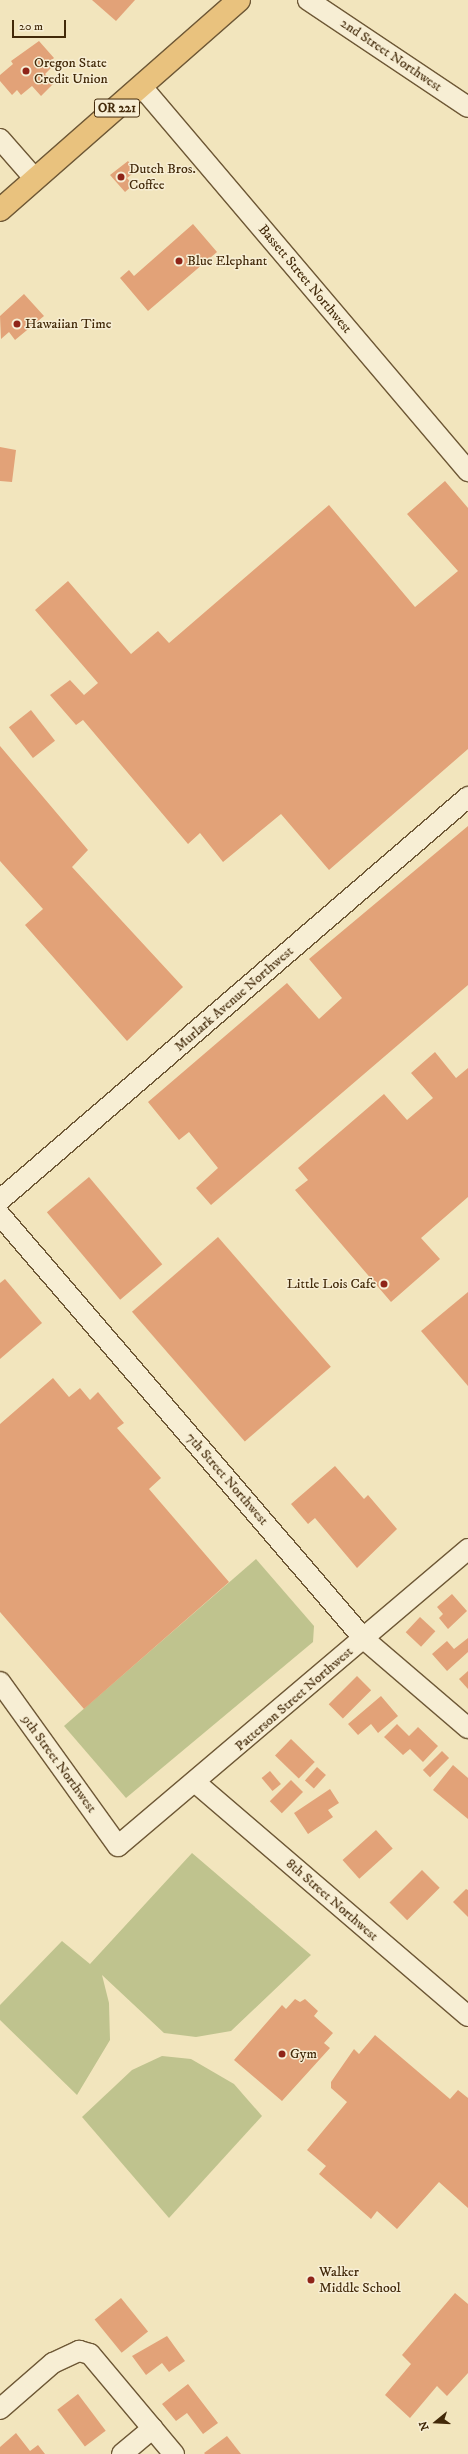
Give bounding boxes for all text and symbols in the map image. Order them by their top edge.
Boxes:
scale bar [14,12,68,38]
street label: 2nd Street Northwest [337,15,445,95]
text: 20 m [19,19,43,34]
place label: Oregon State Credit Union [34,55,108,88]
marker: Oregon State Credit Union [21,66,31,76]
road number: OR 221 [93,97,141,119]
place label: Dutch Bros. Coffee [129,161,196,194]
marker: Dutch Bros. Coffee [116,172,126,182]
street label: Bassett Street Northwest [255,221,355,337]
place label: Blue Elephant [187,253,267,269]
marker: Blue Elephant [174,256,184,266]
place label: Hawaiian Time [25,316,111,332]
marker: Hawaiian Time [12,319,22,329]
street label: Murlark Avenue Northwest [171,943,297,1055]
place label: Little Lois Cafe [287,1276,376,1292]
marker: Little Lois Cafe [379,1279,389,1289]
street label: 7th Street Northwest [182,1429,272,1529]
street label: Patterson Street Northwest [232,1643,356,1755]
street label: 9th Street Northwest [18,1712,100,1816]
street label: 8th Street Northwest [282,1855,382,1945]
place label: Gym [290,2046,317,2062]
marker: Gym [277,2049,287,2059]
place label: Walker Middle School [319,2264,401,2296]
marker: Walker Middle School [306,2275,316,2285]
north arrow [416,2402,456,2442]
text: N [417,2419,433,2432]

